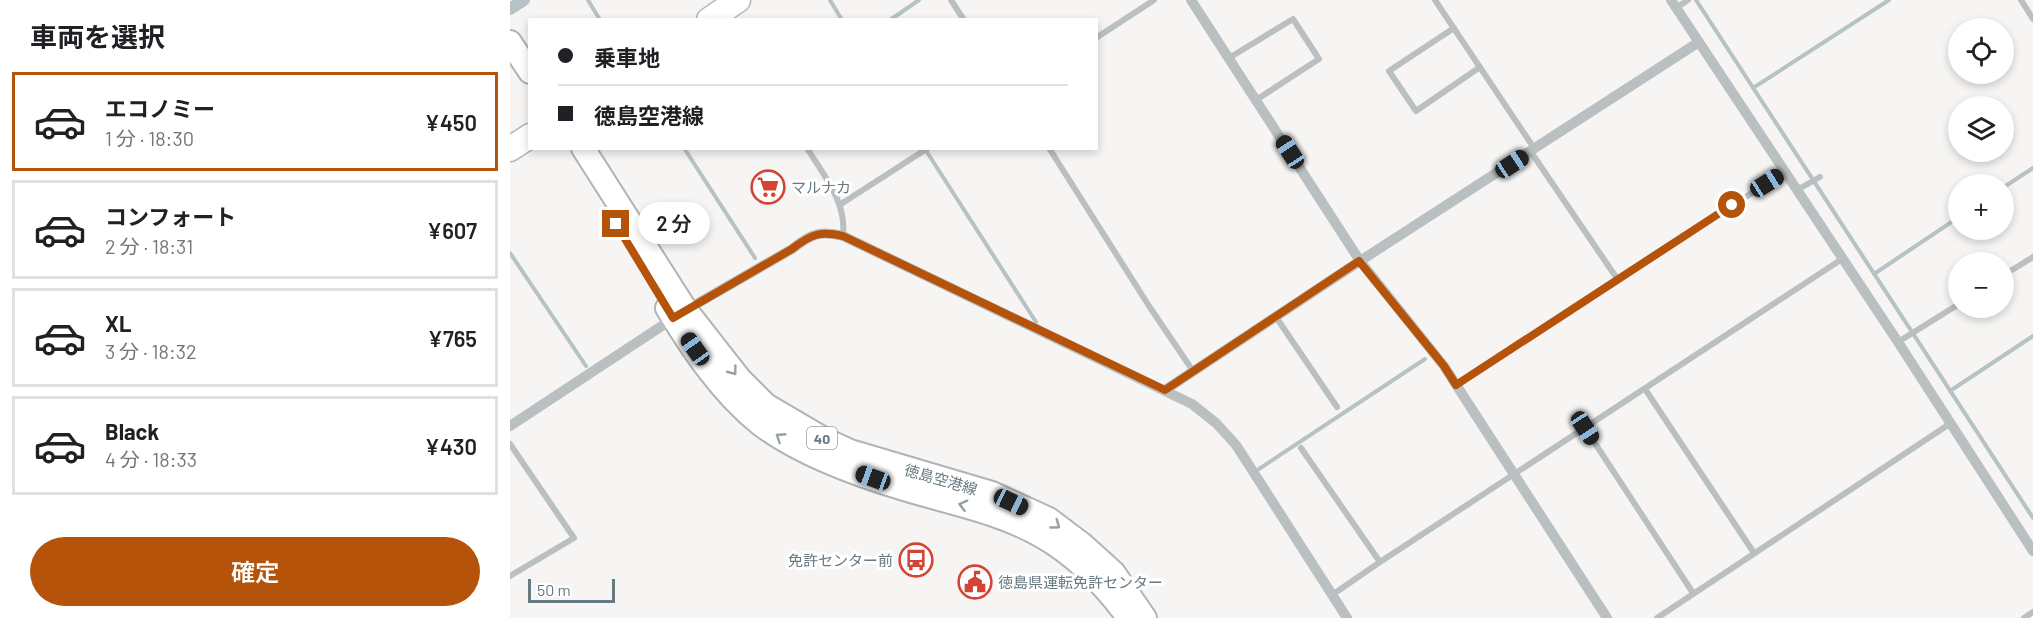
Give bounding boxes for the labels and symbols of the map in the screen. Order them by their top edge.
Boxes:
car [1273,132,1307,172]
car [1492,147,1532,181]
car [1747,166,1787,200]
supermarket icon: マルナカ [750,169,786,205]
place label: マルナカ [791,178,851,196]
route start [1718,191,1745,218]
callout: 2 分 [637,203,709,245]
route end [602,210,629,237]
car [677,329,713,369]
one-way arrow [726,364,737,375]
car [1568,408,1602,448]
road number: 40 [807,427,837,449]
one-way arrow [776,433,787,444]
street label: 徳島空港線 [902,460,980,498]
car [853,463,893,493]
car [991,486,1031,518]
one-way arrow [958,500,968,512]
one-way arrow [1049,517,1060,528]
bus stop icon: 免許センター前 [898,542,934,578]
place label: 免許センター前 [788,551,893,569]
public building icon: 徳島県運転免許センター [957,564,993,600]
place label: 徳島県運転免許センター [998,573,1163,591]
scale bar [528,576,615,604]

